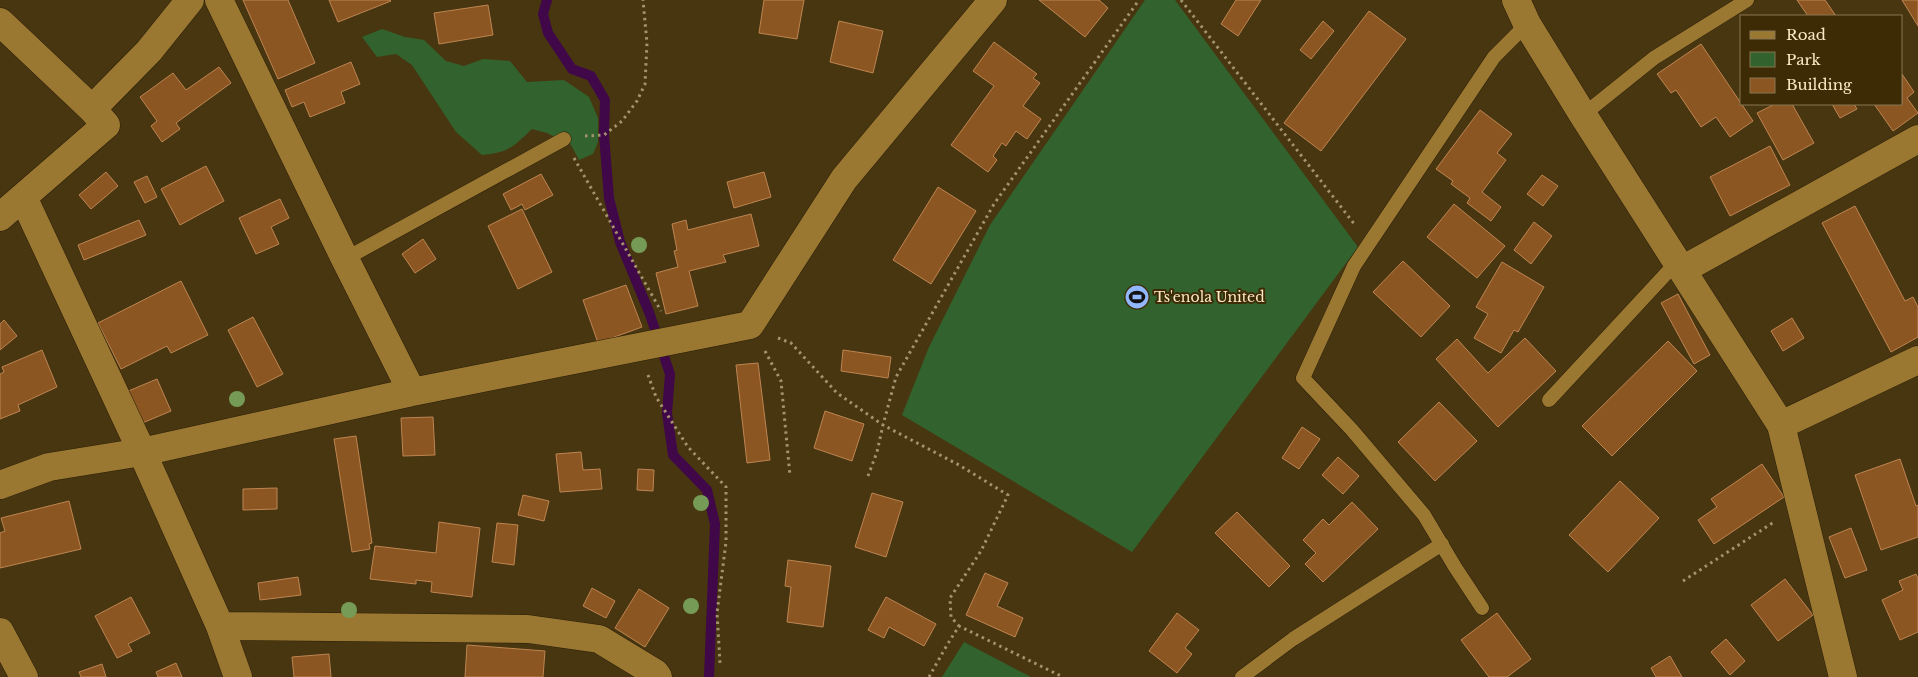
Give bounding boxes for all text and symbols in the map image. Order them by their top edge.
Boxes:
legend [1740,15,1903,105]
text: Road [1786,25,1826,44]
text: Park [1786,50,1822,69]
text: Building [1786,75,1853,94]
sports icon: Ts'enola United [1124,284,1150,310]
place label: Ts'enola United [1154,288,1265,306]

